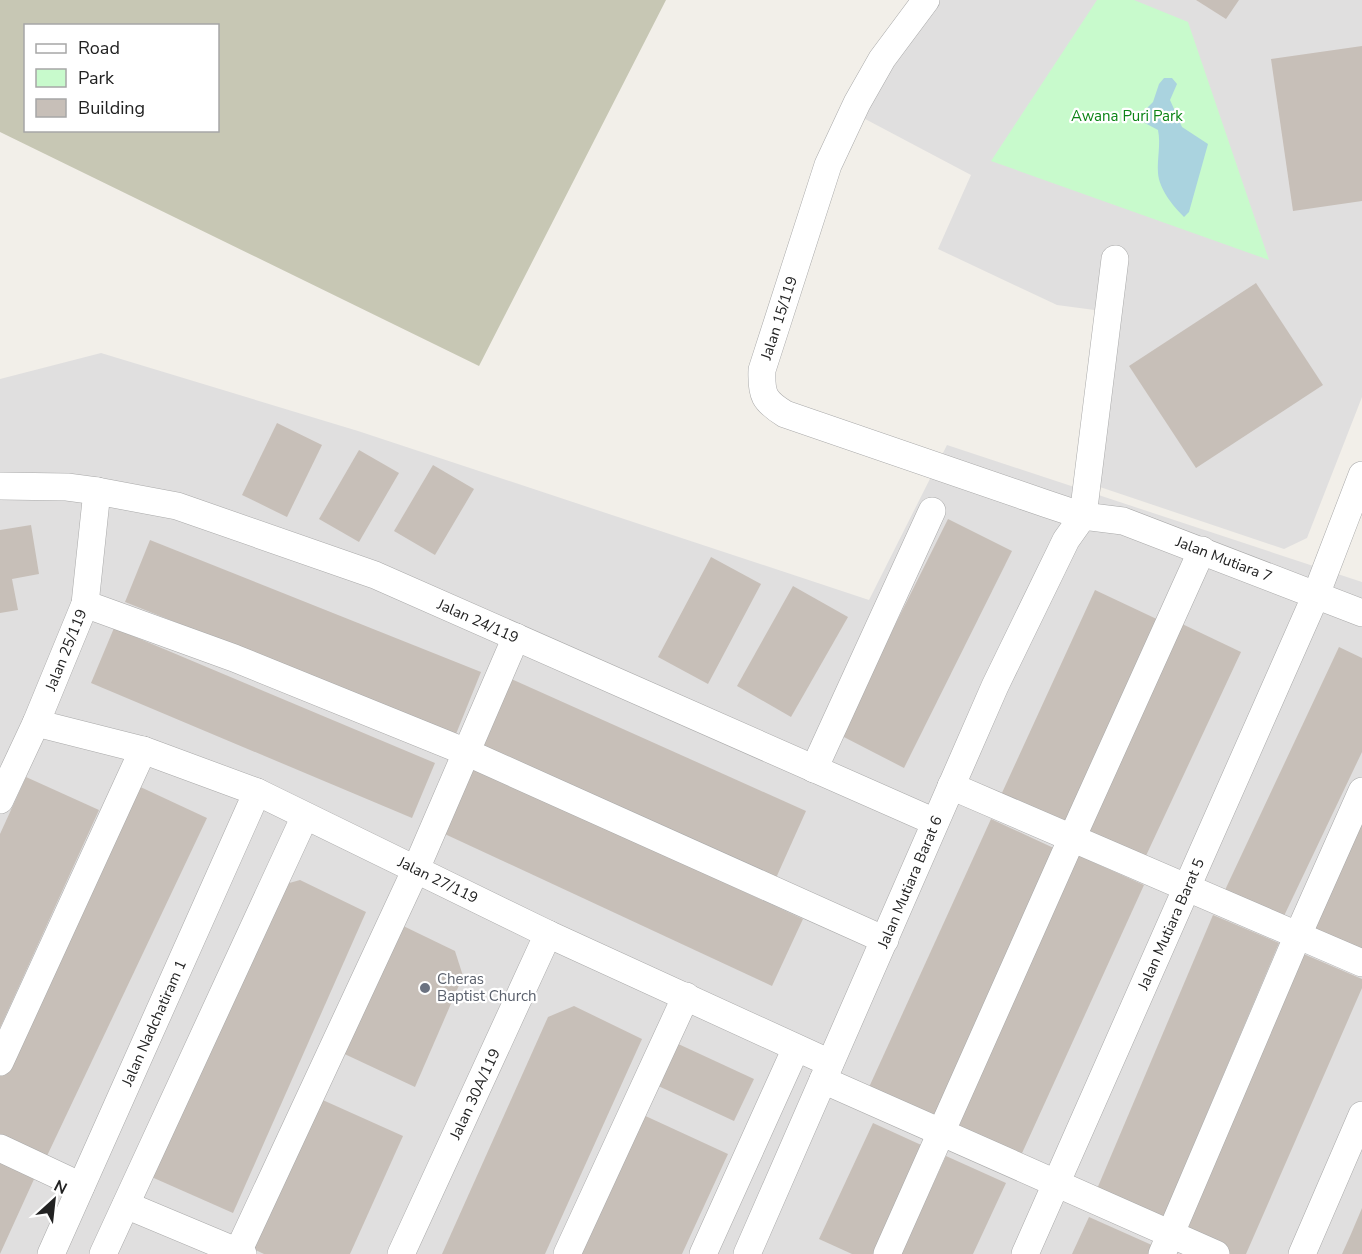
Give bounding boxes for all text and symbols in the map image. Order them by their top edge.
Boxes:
legend [24,24,219,132]
text: Road [78,36,120,60]
text: Park [78,66,115,90]
text: Building [78,96,145,120]
park label: Awana Puri Park [1071,106,1183,126]
street label: Jalan 15/119 [756,274,802,363]
street label: Jalan Mutiara 7 [1172,531,1275,587]
street label: Jalan 24/119 [433,594,522,648]
street label: Jalan 25/119 [40,606,92,695]
street label: Jalan Mutiara Barat 6 [873,813,947,952]
street label: Jalan 27/119 [394,852,481,908]
street label: Jalan Mutiara Barat 5 [1133,855,1209,994]
street label: Jalan Nadchatiram 1 [117,957,191,1090]
place label: Cheras Baptist Church [437,969,537,1006]
marker: Cheras Baptist Church [418,981,432,995]
street label: Jalan 30A/119 [445,1045,505,1144]
north arrow [24,1170,84,1230]
text: N [50,1175,71,1200]

